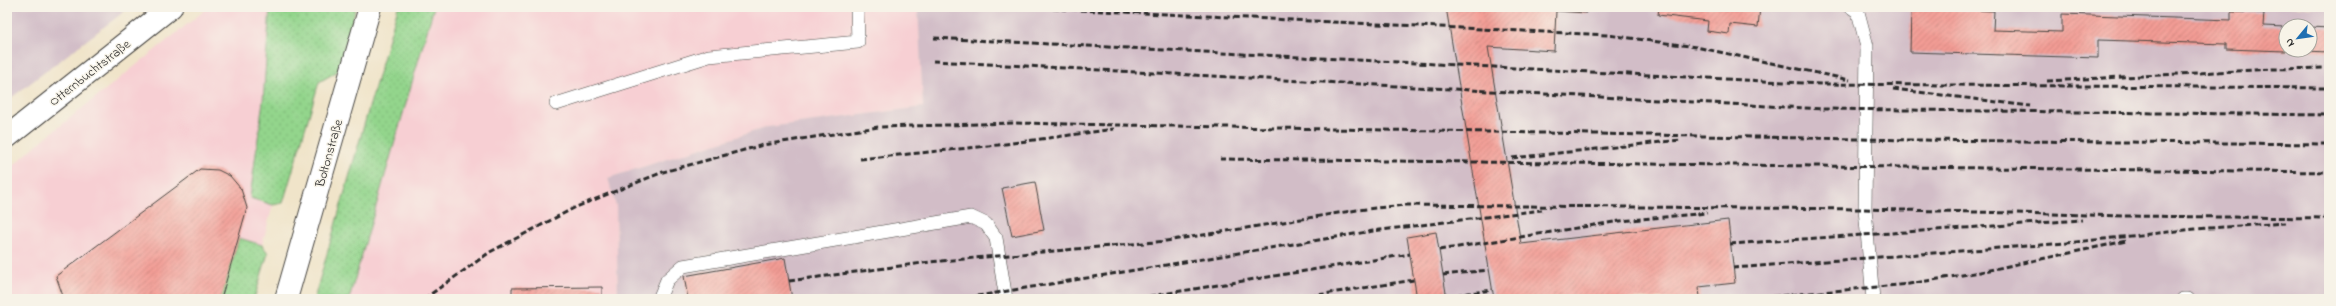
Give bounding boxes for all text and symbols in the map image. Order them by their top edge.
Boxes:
north arrow [2278,18,2318,58]
street label: Otternbuchtstraße [45,35,135,111]
text: N [2281,35,2299,49]
street label: Boltonstraße [310,117,348,190]

